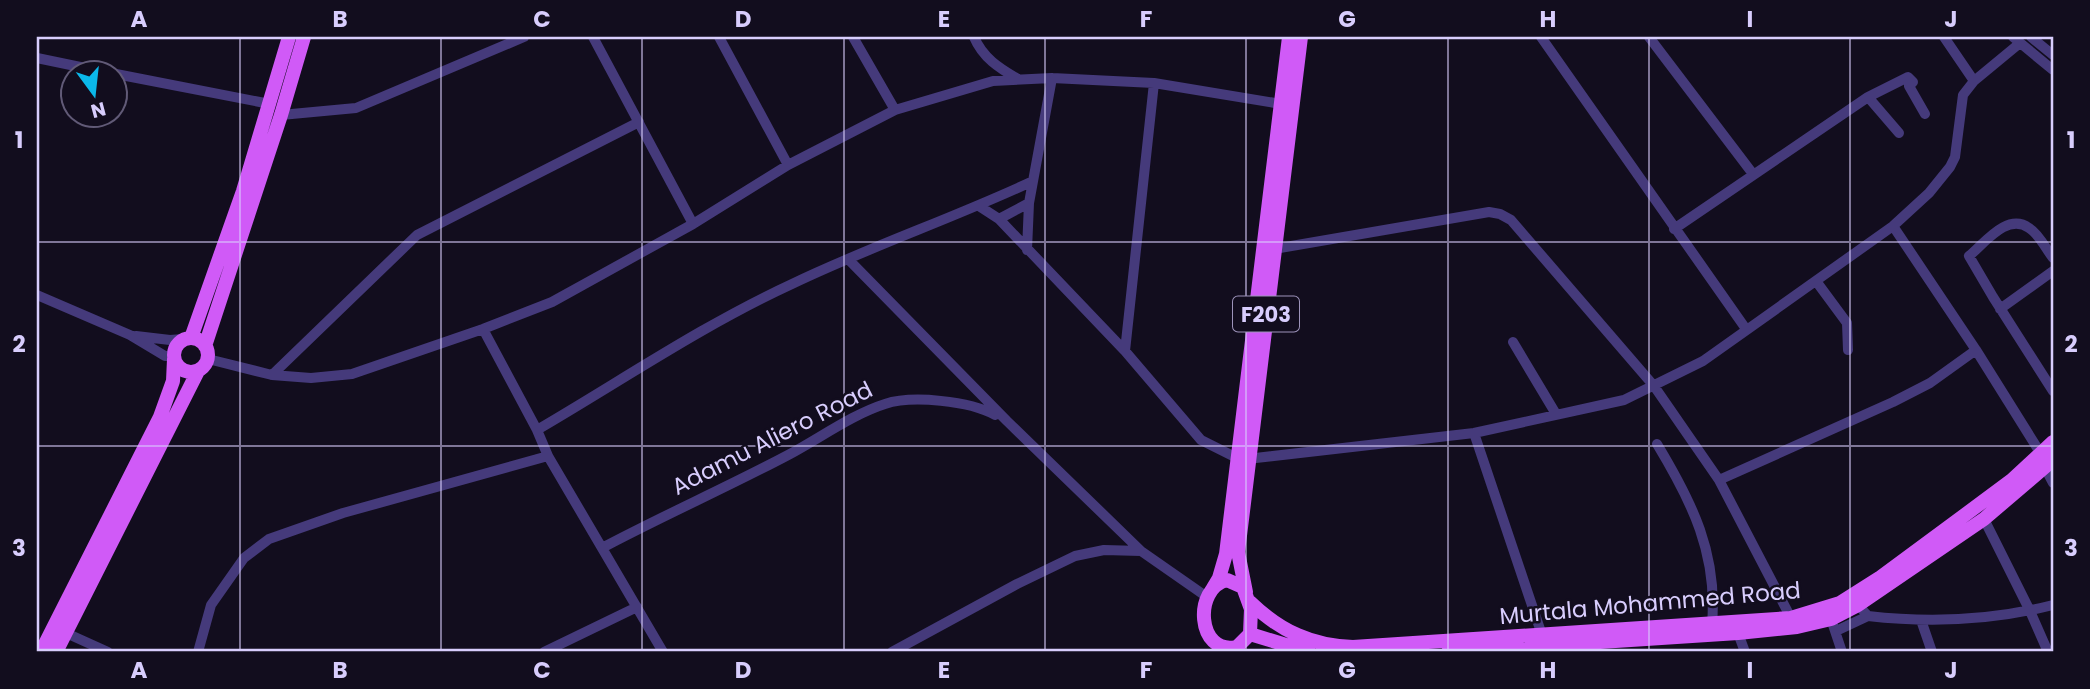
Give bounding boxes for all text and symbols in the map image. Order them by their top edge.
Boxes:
text: A [131,3,148,35]
text: B [332,3,348,35]
text: C [533,3,551,35]
text: D [735,3,751,35]
text: E [938,3,950,35]
text: F [1140,3,1152,35]
text: G [1338,3,1356,35]
text: H [1540,3,1556,35]
text: I [1747,3,1753,35]
text: J [1944,3,1958,35]
north arrow [60,60,130,130]
text: N [88,95,109,125]
text: 1 [15,124,23,156]
text: 1 [2067,124,2075,156]
road number: F203 [1233,296,1299,332]
text: 2 [12,328,26,360]
text: 2 [2064,328,2078,360]
street label: Adamu Aliero Road [666,373,878,503]
text: 3 [12,532,26,564]
text: 3 [2064,532,2078,564]
street label: Murtala Mohammed Road [1498,574,1802,632]
text: A [131,654,148,686]
text: B [332,654,348,686]
text: C [533,654,551,686]
text: D [735,654,751,686]
text: E [938,654,950,686]
text: F [1140,654,1152,686]
text: G [1338,654,1356,686]
text: H [1540,654,1556,686]
text: I [1747,654,1753,686]
text: J [1944,654,1958,686]

